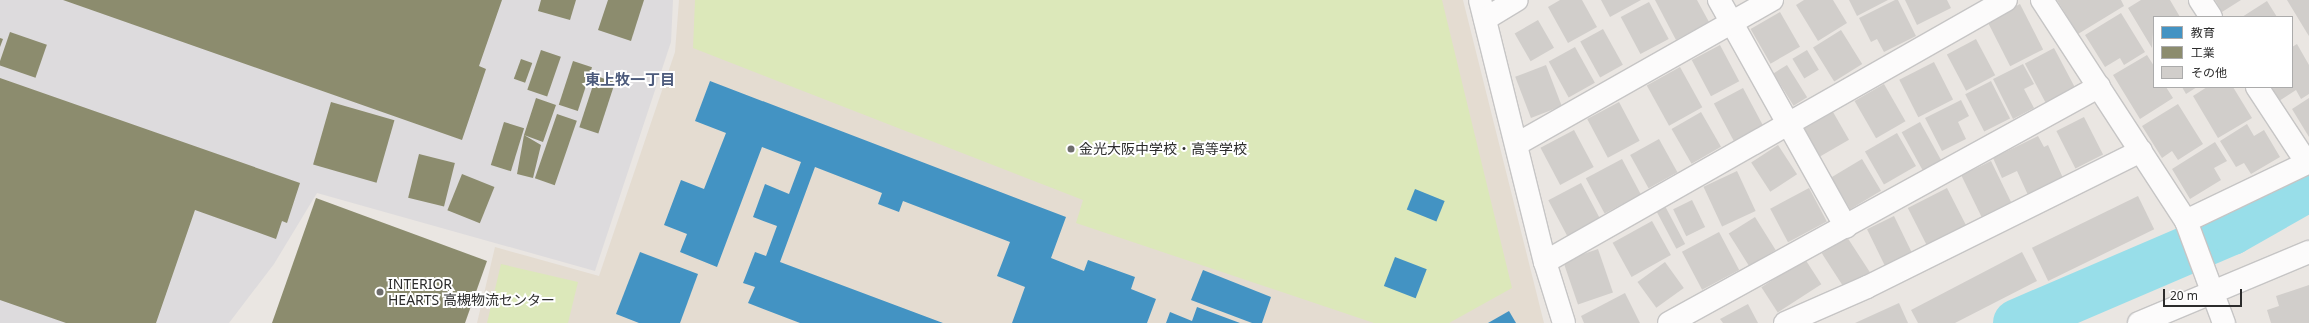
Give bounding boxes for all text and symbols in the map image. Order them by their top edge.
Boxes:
legend [2153,16,2293,88]
text: 教育 [2191,24,2215,41]
text: 工業 [2191,44,2215,61]
text: その他 [2191,64,2227,81]
district label: 東上牧一丁目 [585,71,675,89]
place label: 金光大阪中学校・高等学校 [1079,141,1247,157]
marker: 金光大阪中学校・高等学校 [1066,144,1076,154]
place label: INTERIOR HEARTS 高槻物流センター [388,276,555,308]
scale bar [2165,281,2244,307]
marker: INTERIOR HEARTS 高槻物流センター [375,287,385,297]
text: 20 m [2170,287,2198,304]

